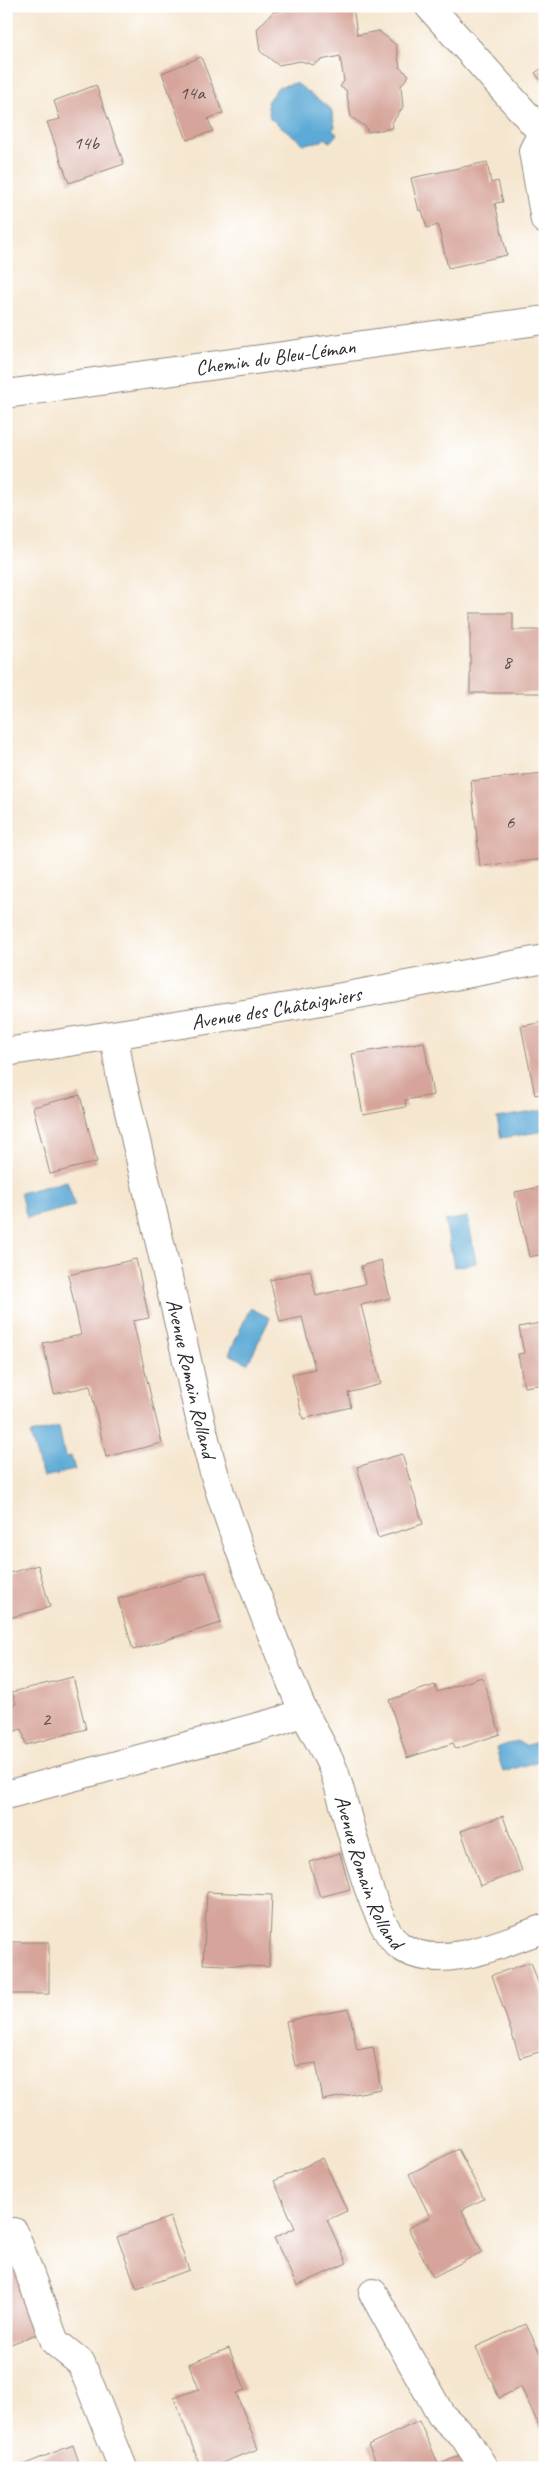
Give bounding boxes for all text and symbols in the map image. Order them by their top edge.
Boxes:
house number: 14a [179,81,206,105]
house number: 14b [73,131,100,155]
street label: Chemin du Bleu-Léman [194,333,358,381]
house number: 8 [503,650,514,674]
house number: 6 [506,810,516,834]
street label: Avenue des Châtaigniers [190,980,365,1035]
street label: Avenue Romain Rolland [161,1296,223,1464]
house number: 2 [42,1707,52,1731]
street label: Avenue Romain Rolland [329,1792,411,1958]

